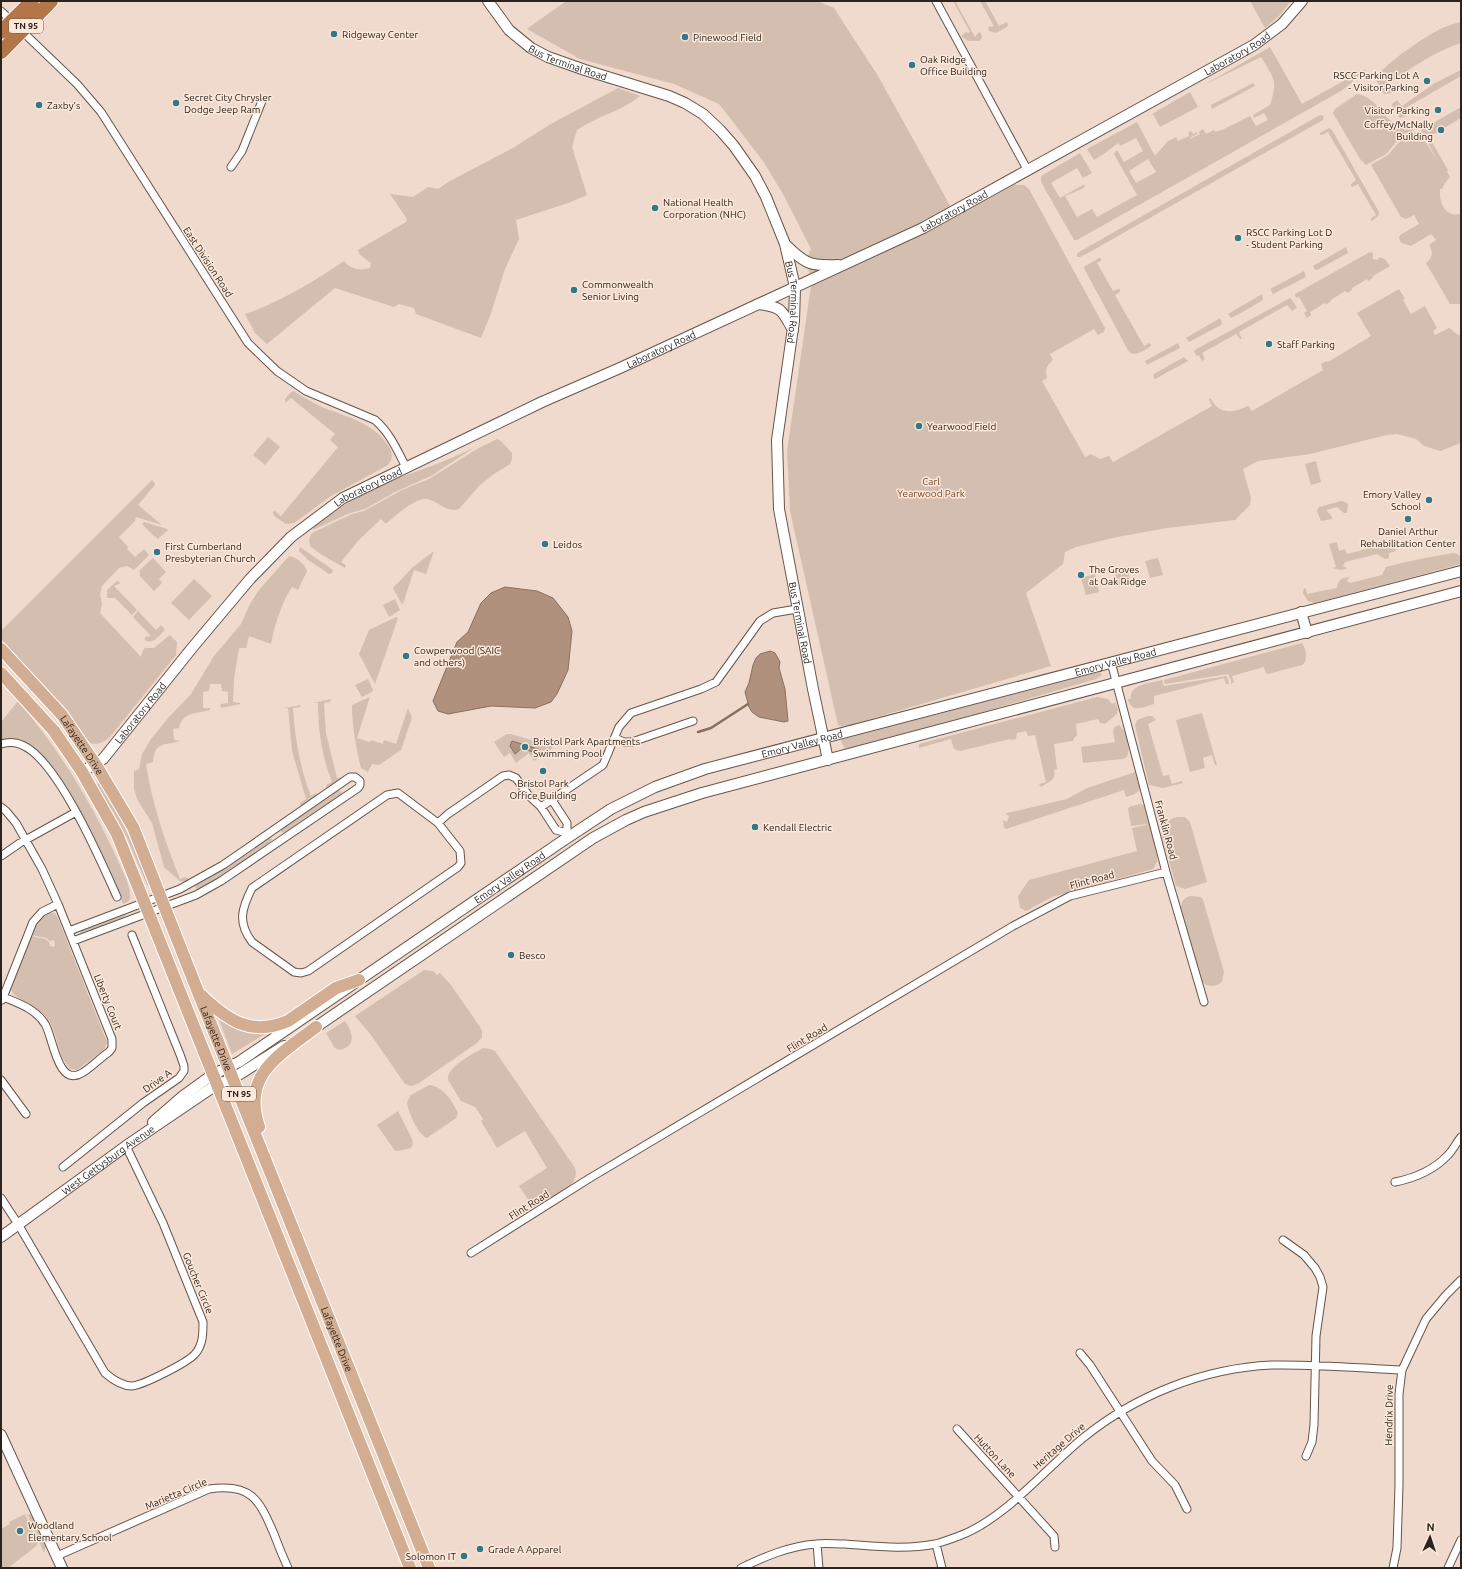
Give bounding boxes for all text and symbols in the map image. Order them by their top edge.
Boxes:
road number: TN 95 [9,19,43,33]
marker: Ridgeway Center [329,29,339,39]
place label: Ridgeway Center [342,29,419,40]
street label: Laboratory Road [1202,29,1272,77]
marker: Pinewood Field [680,32,690,42]
place label: Pinewood Field [693,32,762,43]
street label: Bus Terminal Road [527,42,609,82]
place label: Oak Ridge Office Building [920,54,987,77]
marker: Oak Ridge Office Building [907,60,917,70]
place label: RSCC Parking Lot A - Visitor Parking [1333,70,1419,93]
marker: RSCC Parking Lot A - Visitor Parking [1422,76,1432,86]
place label: Secret City Chrysler Dodge Jeep Ram [184,92,272,115]
marker: Secret City Chrysler Dodge Jeep Ram [171,98,181,108]
marker: Zaxby's [34,100,44,110]
place label: Zaxby's [47,100,80,111]
place label: Visitor Parking [1365,105,1430,116]
marker: Visitor Parking [1433,105,1443,115]
place label: Coffey/McNally Building [1364,119,1433,142]
marker: Coffey/McNally Building [1436,125,1446,135]
street label: Laboratory Road [919,188,990,234]
place label: National Health Corporation (NHC) [663,197,746,220]
marker: National Health Corporation (NHC) [650,203,660,213]
street label: East Division Road [181,225,235,299]
place label: RSCC Parking Lot D - Student Parking [1246,227,1332,250]
marker: RSCC Parking Lot D - Student Parking [1233,233,1243,243]
street label: Bus Terminal Road [784,260,801,344]
place label: Commonwealth Senior Living [582,279,653,302]
marker: Commonwealth Senior Living [569,285,579,295]
street label: Laboratory Road [625,328,697,370]
marker: Staff Parking [1264,339,1274,349]
place label: Staff Parking [1277,339,1335,350]
marker: Yearwood Field [914,421,924,431]
place label: Yearwood Field [927,421,996,432]
street label: Laboratory Road [331,465,404,509]
park label: Carl Yearwood Park [897,476,965,499]
place label: Emory Valley School [1363,489,1421,512]
marker: Emory Valley School [1424,495,1434,505]
marker: Daniel Arthur Rehabilitation Center [1403,514,1413,524]
place label: Daniel Arthur Rehabilitation Center [1360,526,1456,549]
marker: Leidos [540,539,550,549]
place label: Leidos [553,539,582,550]
place label: First Cumberland Presbyterian Church [165,541,256,564]
marker: First Cumberland Presbyterian Church [152,547,162,557]
place label: The Groves at Oak Ridge [1089,564,1146,587]
marker: The Groves at Oak Ridge [1076,570,1086,580]
street label: Bus Terminal Road [787,581,814,665]
place label: Cowperwood (SAIC and others) [414,645,500,668]
street label: Emory Valley Road [1074,646,1157,677]
marker: Cowperwood (SAIC and others) [401,651,411,661]
street label: Laboratory Road [112,680,168,745]
street label: Lafayette Drive [58,713,106,777]
street label: Emory Valley Road [760,728,844,759]
place label: Bristol Park Apartments Swimming Pool [533,736,640,759]
marker: Bristol Park Apartments Swimming Pool [520,742,530,752]
marker: Bristol Park Office Building [538,766,548,776]
place label: Bristol Park Office Building [509,778,577,801]
street label: Franklin Road [1153,799,1179,861]
marker: Kendall Electric [750,822,760,832]
place label: Kendall Electric [763,822,832,833]
street label: Emory Valley Road [472,849,547,905]
street label: Flint Road [1069,869,1115,891]
marker: Besco [506,950,516,960]
place label: Besco [519,950,546,961]
street label: Liberty Court [92,973,124,1032]
street label: Lafayette Drive [199,1004,235,1073]
street label: Flint Road [785,1022,829,1054]
street label: Drive A [141,1067,174,1095]
road number: TN 95 [222,1087,256,1101]
street label: West Gettysburg Avenue [59,1123,157,1197]
street label: Flint Road [507,1188,551,1222]
street label: Goucher Circle [181,1251,215,1315]
street label: Lafayette Drive [319,1305,355,1373]
street label: Hendrix Drive [1383,1384,1395,1446]
street label: Heritage Drive [1031,1421,1087,1471]
street label: Hutton Lane [972,1432,1018,1480]
street label: Marietta Circle [143,1476,209,1512]
north arrow [1410,1517,1450,1557]
place label: Woodland Elementary School [28,1520,112,1543]
text: N [1426,1521,1435,1533]
marker: Woodland Elementary School [15,1526,25,1536]
marker: Grade A Apparel [475,1544,485,1554]
place label: Grade A Apparel [488,1544,562,1555]
place label: Solomon IT [406,1551,456,1562]
marker: Solomon IT [459,1551,469,1561]

